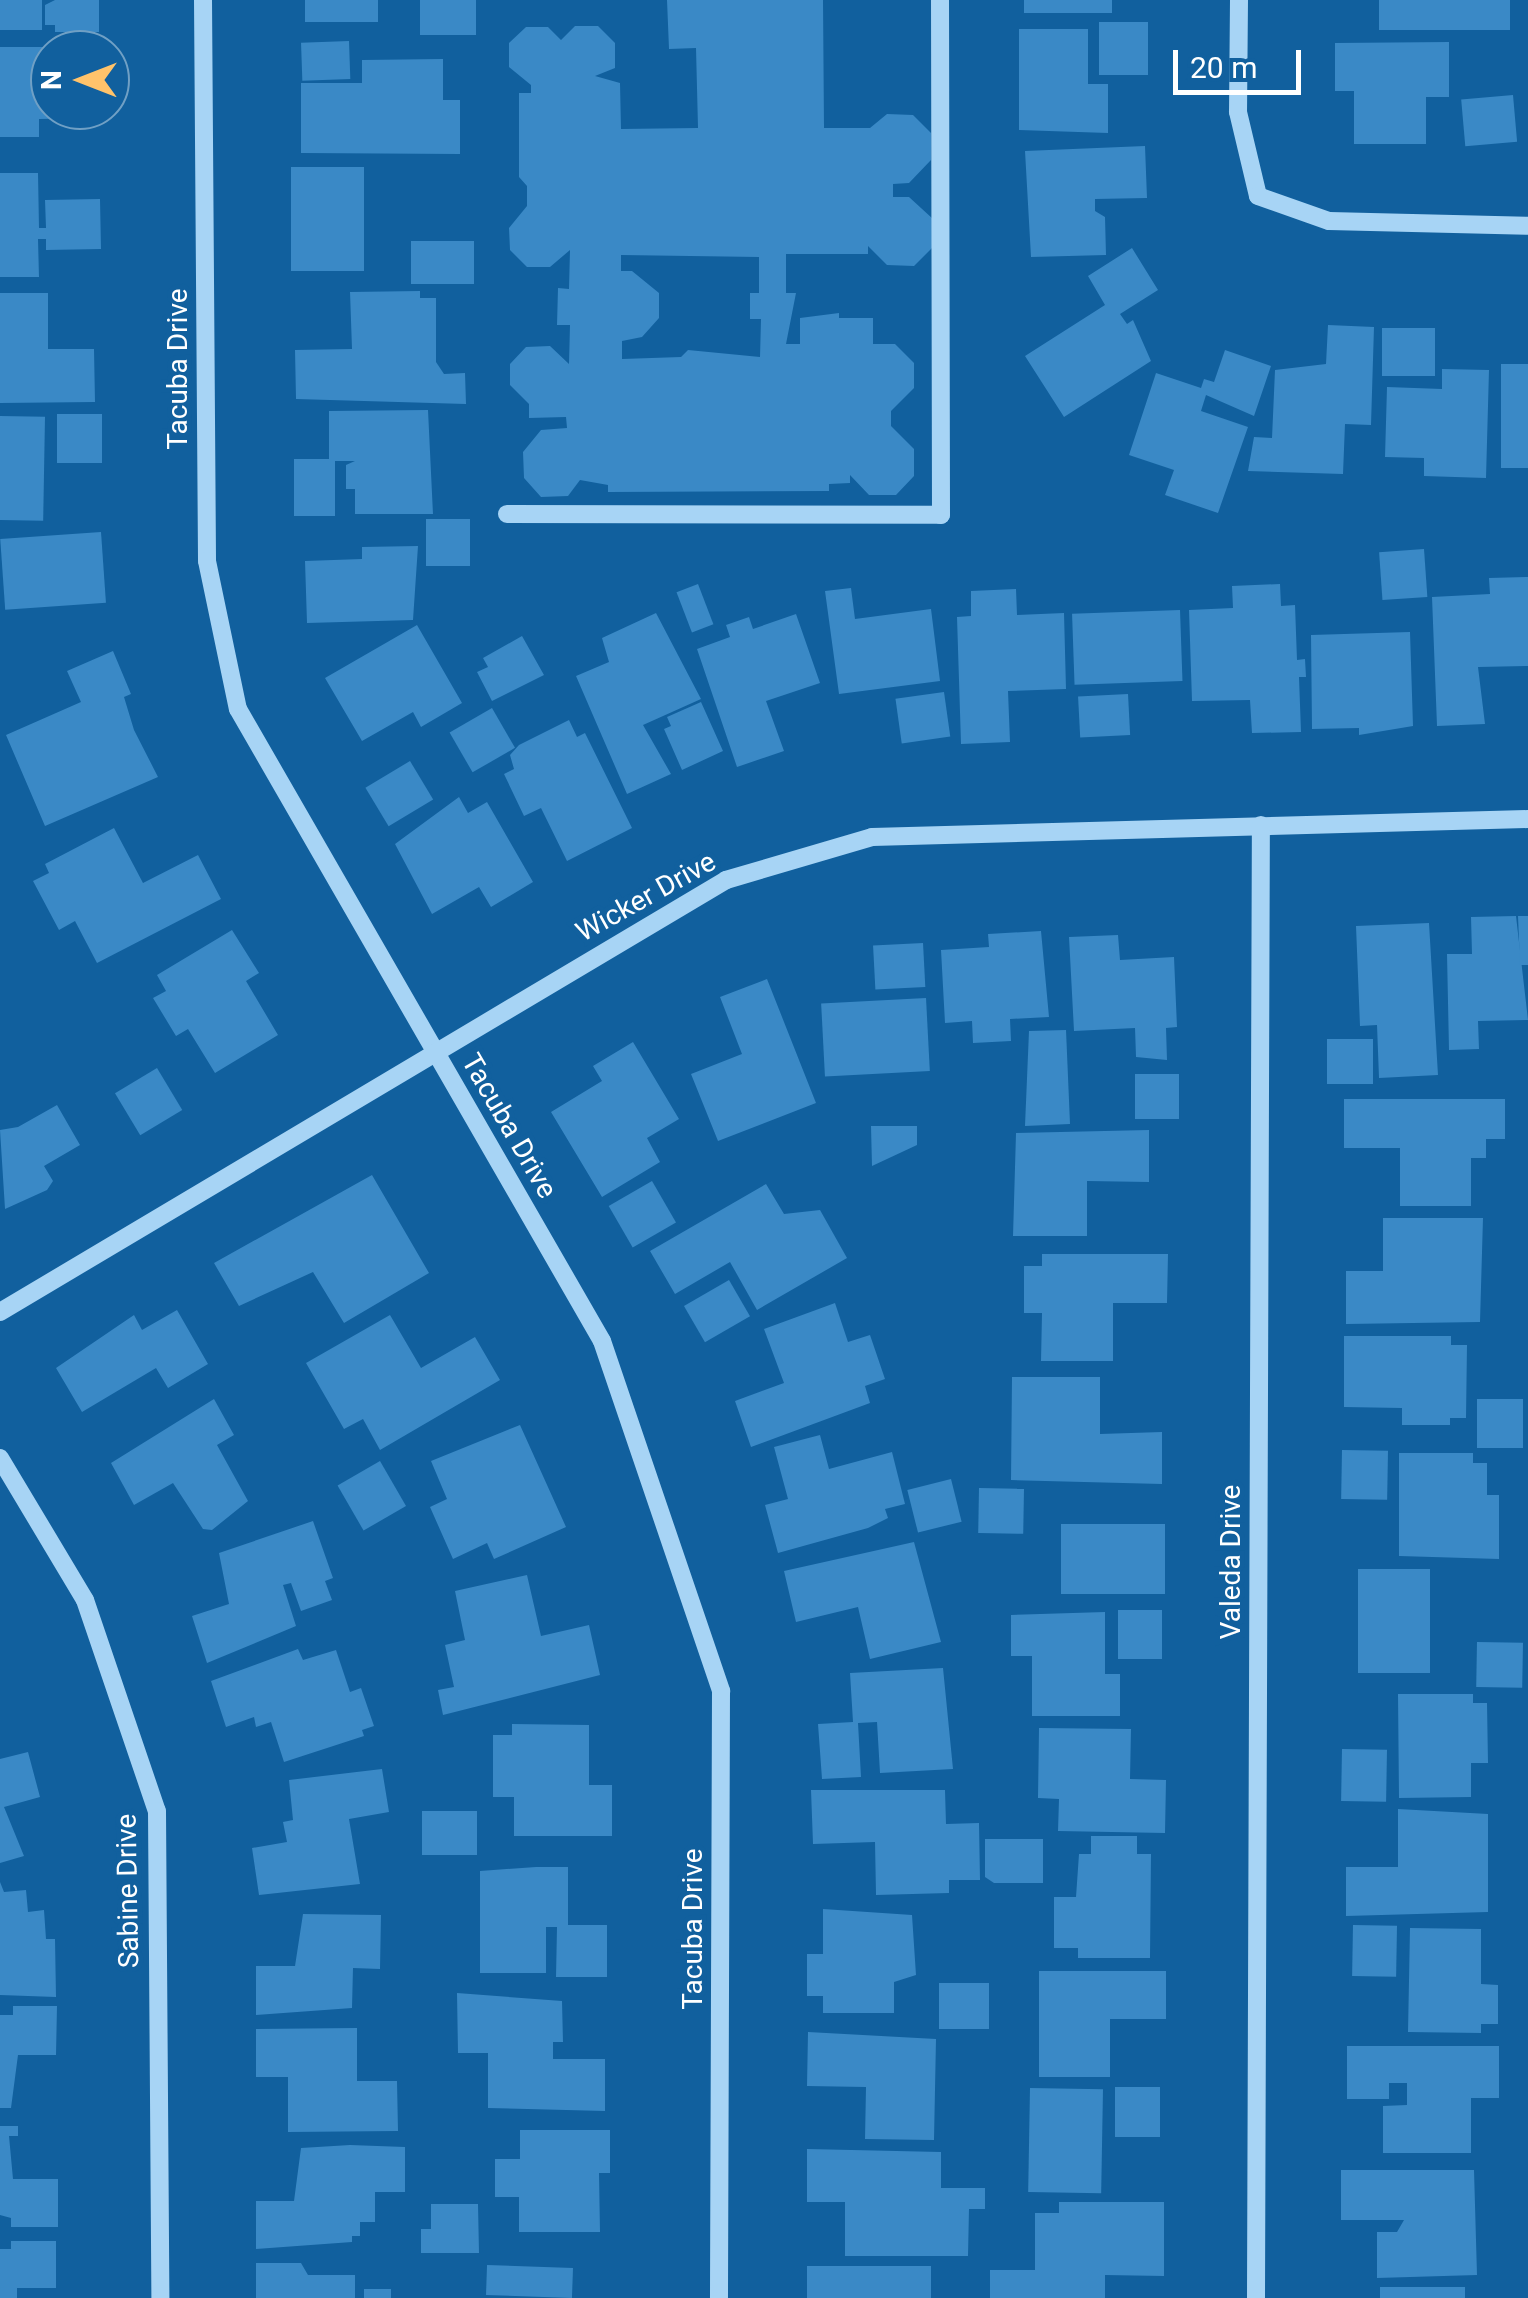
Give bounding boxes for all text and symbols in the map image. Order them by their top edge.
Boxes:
north arrow [30,30,130,130]
scale bar [1178,30,1306,92]
text: 20 m [1190,50,1257,85]
text: N [35,70,68,90]
street label: Tacuba Drive [161,288,195,450]
street label: Wicker Drive [570,845,722,949]
street label: Tacuba Drive [454,1048,564,1204]
street label: Valeda Drive [1214,1485,1248,1639]
street label: Sabine Drive [110,1813,146,1969]
street label: Tacuba Drive [676,1848,710,2010]

